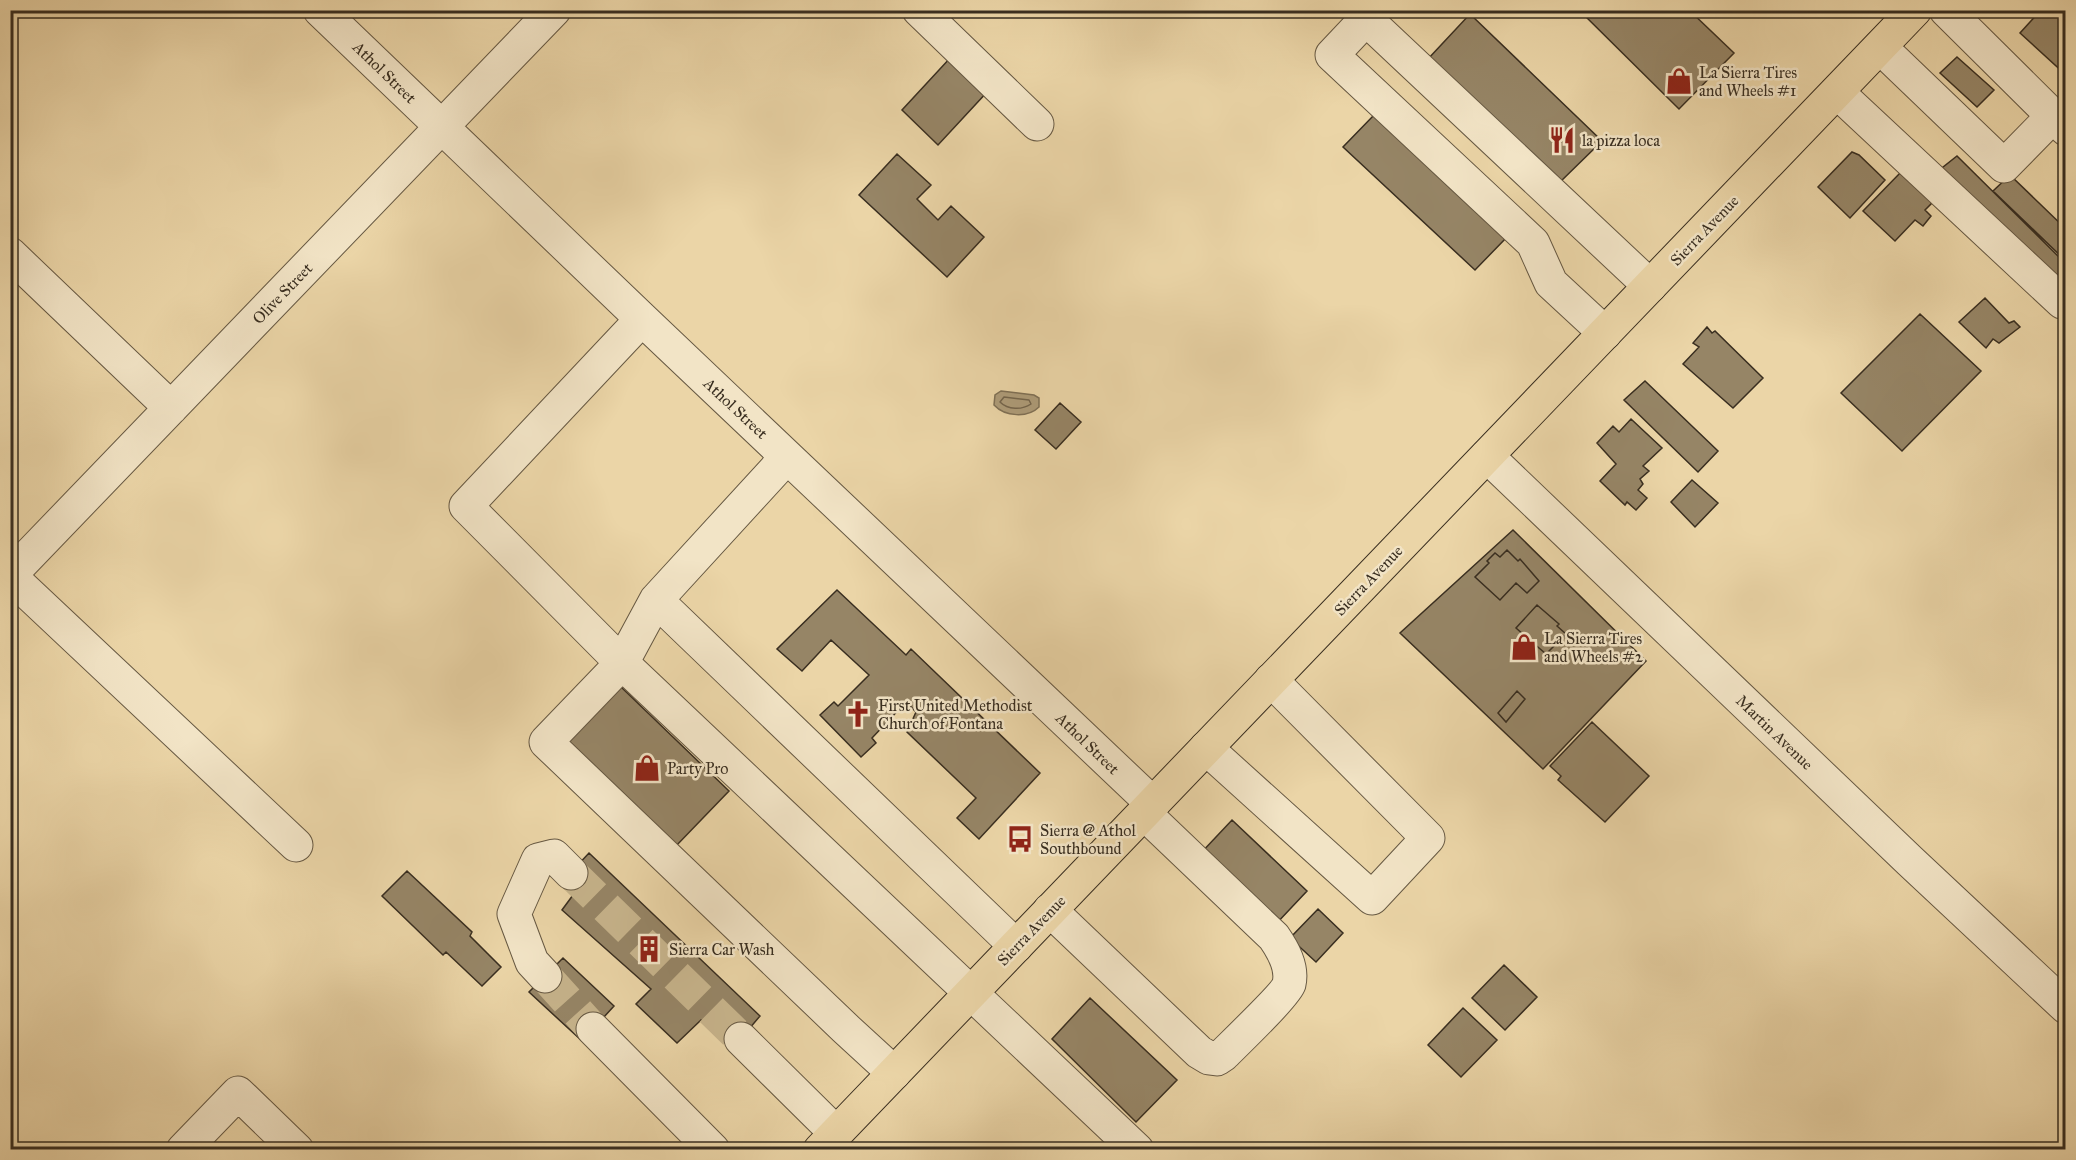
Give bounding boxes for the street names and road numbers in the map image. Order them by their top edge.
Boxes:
street label: Athol Street [348,37,421,107]
street label: Sierra Avenue [1666,191,1743,269]
street label: Olive Street [248,258,317,328]
street label: Athol Street [699,373,772,443]
street label: Sierra Avenue [1330,541,1407,619]
street label: Martin Avenue [1732,691,1817,774]
street label: Athol Street [1051,708,1124,778]
street label: Sierra Avenue [993,891,1070,969]

